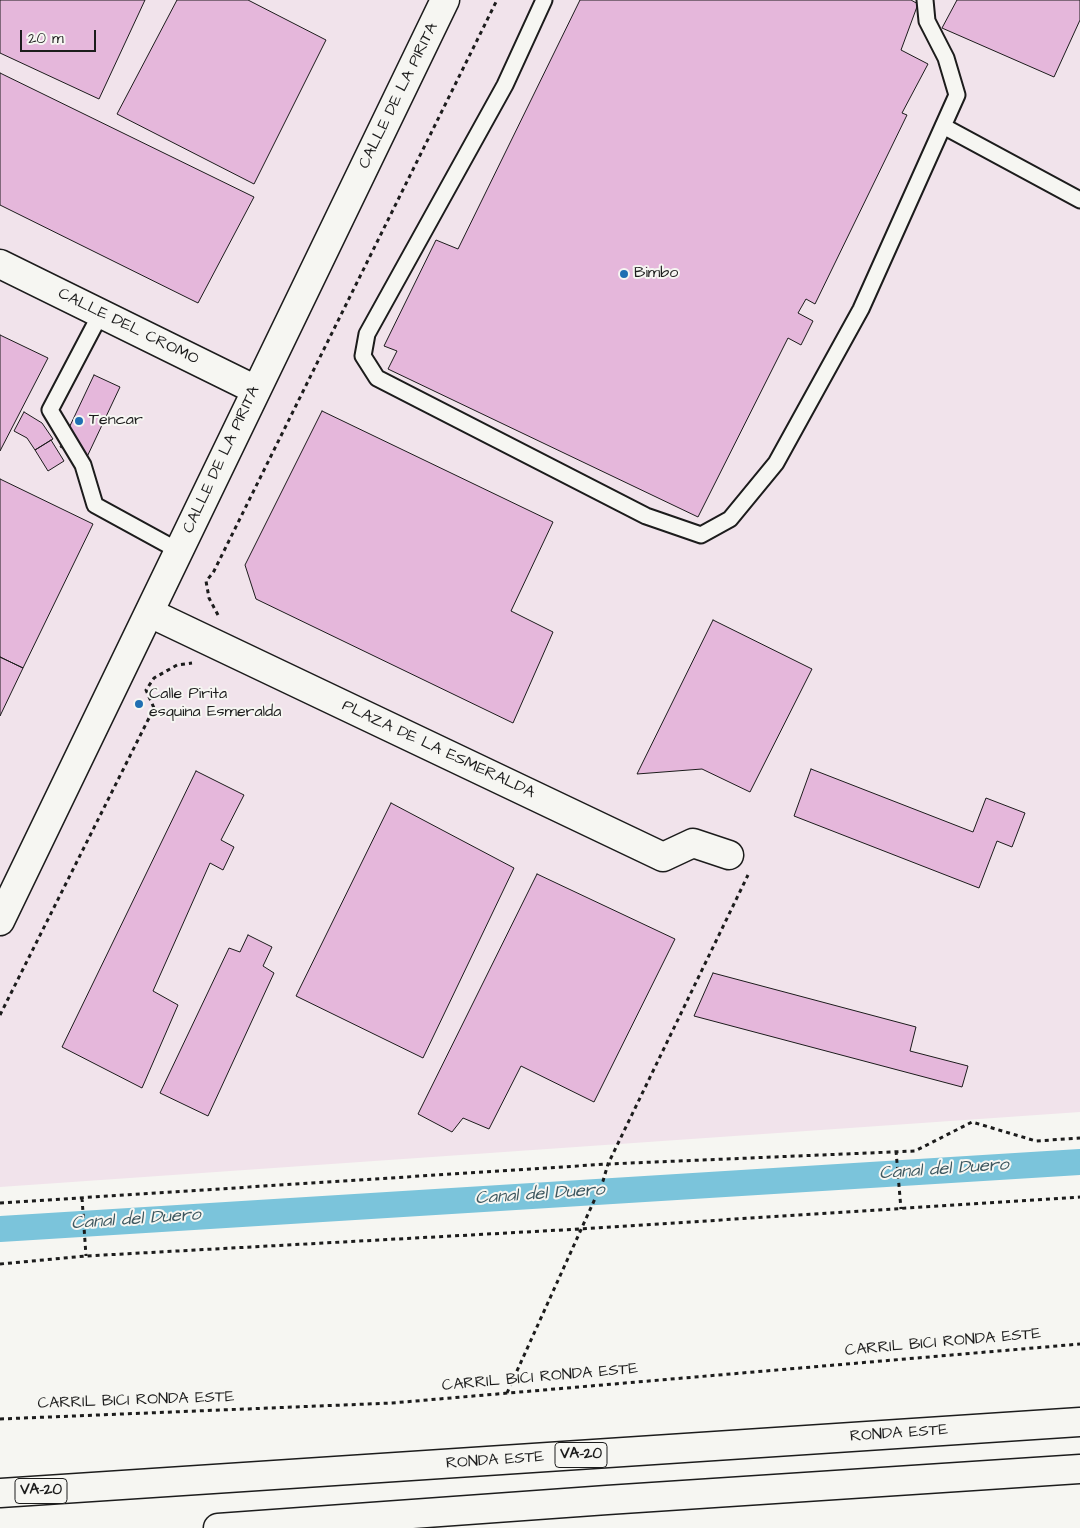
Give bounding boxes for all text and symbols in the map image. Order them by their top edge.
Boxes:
scale bar [22,20,99,52]
street label: CALLE DE LA PIRITA [355,20,443,172]
text: 20 m [28,28,64,49]
place label: Bimbo [634,264,678,284]
marker: Bimbo [618,268,630,280]
street label: CALLE DEL CROMO [54,285,202,369]
street label: CALLE DE LA PIRITA [179,383,265,537]
place label: Tencar [89,411,143,431]
marker: Tencar [73,415,85,427]
place label: Calle Pirita esquina Esmeralda [149,685,281,723]
street label: PLAZA DE LA ESMERALDA [339,697,537,803]
marker: Calle Pirita esquina Esmeralda [133,698,145,710]
water label: Canal del Duero [879,1155,1009,1185]
water label: Canal del Duero [475,1180,605,1210]
water label: Canal del Duero [71,1205,201,1235]
street label: CARRIL BICI RONDA ESTE [844,1325,1042,1361]
street label: CARRIL BICI RONDA ESTE [441,1360,639,1396]
street label: CARRIL BICI RONDA ESTE [37,1388,235,1414]
street label: RONDA ESTE [849,1421,949,1447]
road number: VA-20 [555,1442,607,1468]
street label: RONDA ESTE [445,1448,545,1474]
road number: VA-20 [15,1478,67,1504]

